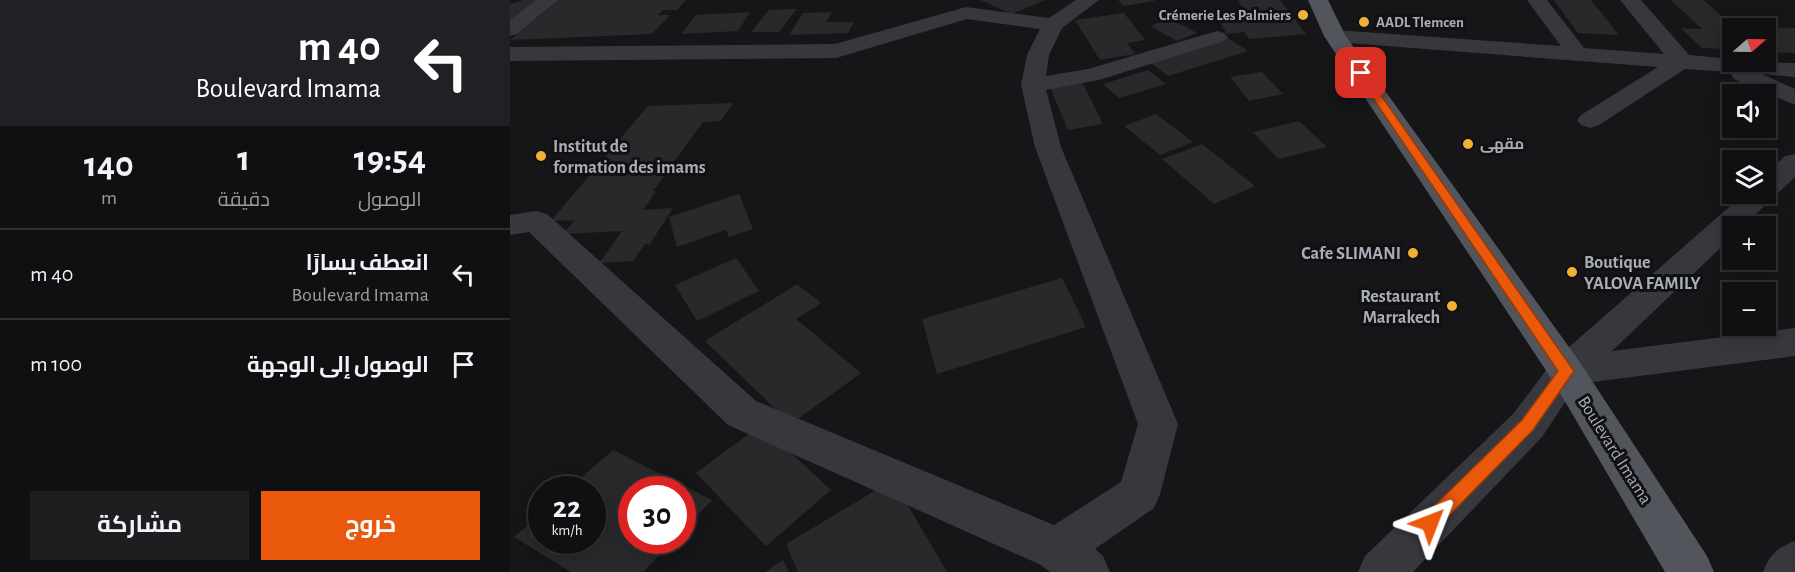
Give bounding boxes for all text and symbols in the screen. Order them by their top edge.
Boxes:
place label: Crémerie Les Palmiers [1159,8,1291,23]
marker: Crémerie Les Palmiers [1296,8,1310,22]
marker: AADL Tlemcen [1357,15,1371,29]
place label: AADL Tlemcen [1376,15,1464,30]
north arrow [1722,18,1776,72]
map controls [1722,18,1776,336]
icon: left [402,24,480,102]
text: 40 m [298,26,381,68]
pin [1335,47,1386,98]
icon: arrive [1344,56,1377,89]
text: Boulevard Imama [195,75,381,102]
button: sound [1722,84,1776,138]
marker: مقهى [1461,137,1475,151]
place label: مقهى [1480,137,1524,153]
place label: Institut de formation des imams [553,138,706,177]
text: 1 [237,141,250,177]
text: 19:54 [354,141,426,177]
text: 140 [84,147,134,183]
marker: Institut de formation des imams [534,149,548,163]
button: layers [1722,150,1776,204]
text: m [101,188,117,208]
text: دقيقة [218,190,270,210]
text: الوصول [358,190,422,210]
button: + [1722,216,1776,270]
place label: Cafe SLIMANI [1301,245,1401,263]
marker: Cafe SLIMANI [1406,246,1420,260]
text: انعطف يسارًا [306,252,429,274]
place label: Boutique YALOVA FAMILY [1584,254,1702,293]
icon: left [447,258,480,291]
text: 40 m [30,263,73,285]
marker: Boutique YALOVA FAMILY [1565,265,1579,279]
button: − [1722,282,1776,336]
text: Boulevard Imama [292,285,429,305]
place label: Restaurant Marrakech [1360,288,1440,327]
marker: Restaurant Marrakech [1445,299,1459,313]
icon: arrive [447,348,480,381]
text: 100 m [30,353,82,375]
text: الوصول إلى الوجهة [247,354,429,376]
street label: Boulevard Imama [1574,393,1655,508]
speed limit sign: 30 [618,476,696,554]
button: مشاركة [30,491,249,560]
button: خروج [261,491,480,560]
position arrow [1398,491,1462,555]
text: 22 [553,493,581,523]
text: km/h [552,523,582,538]

